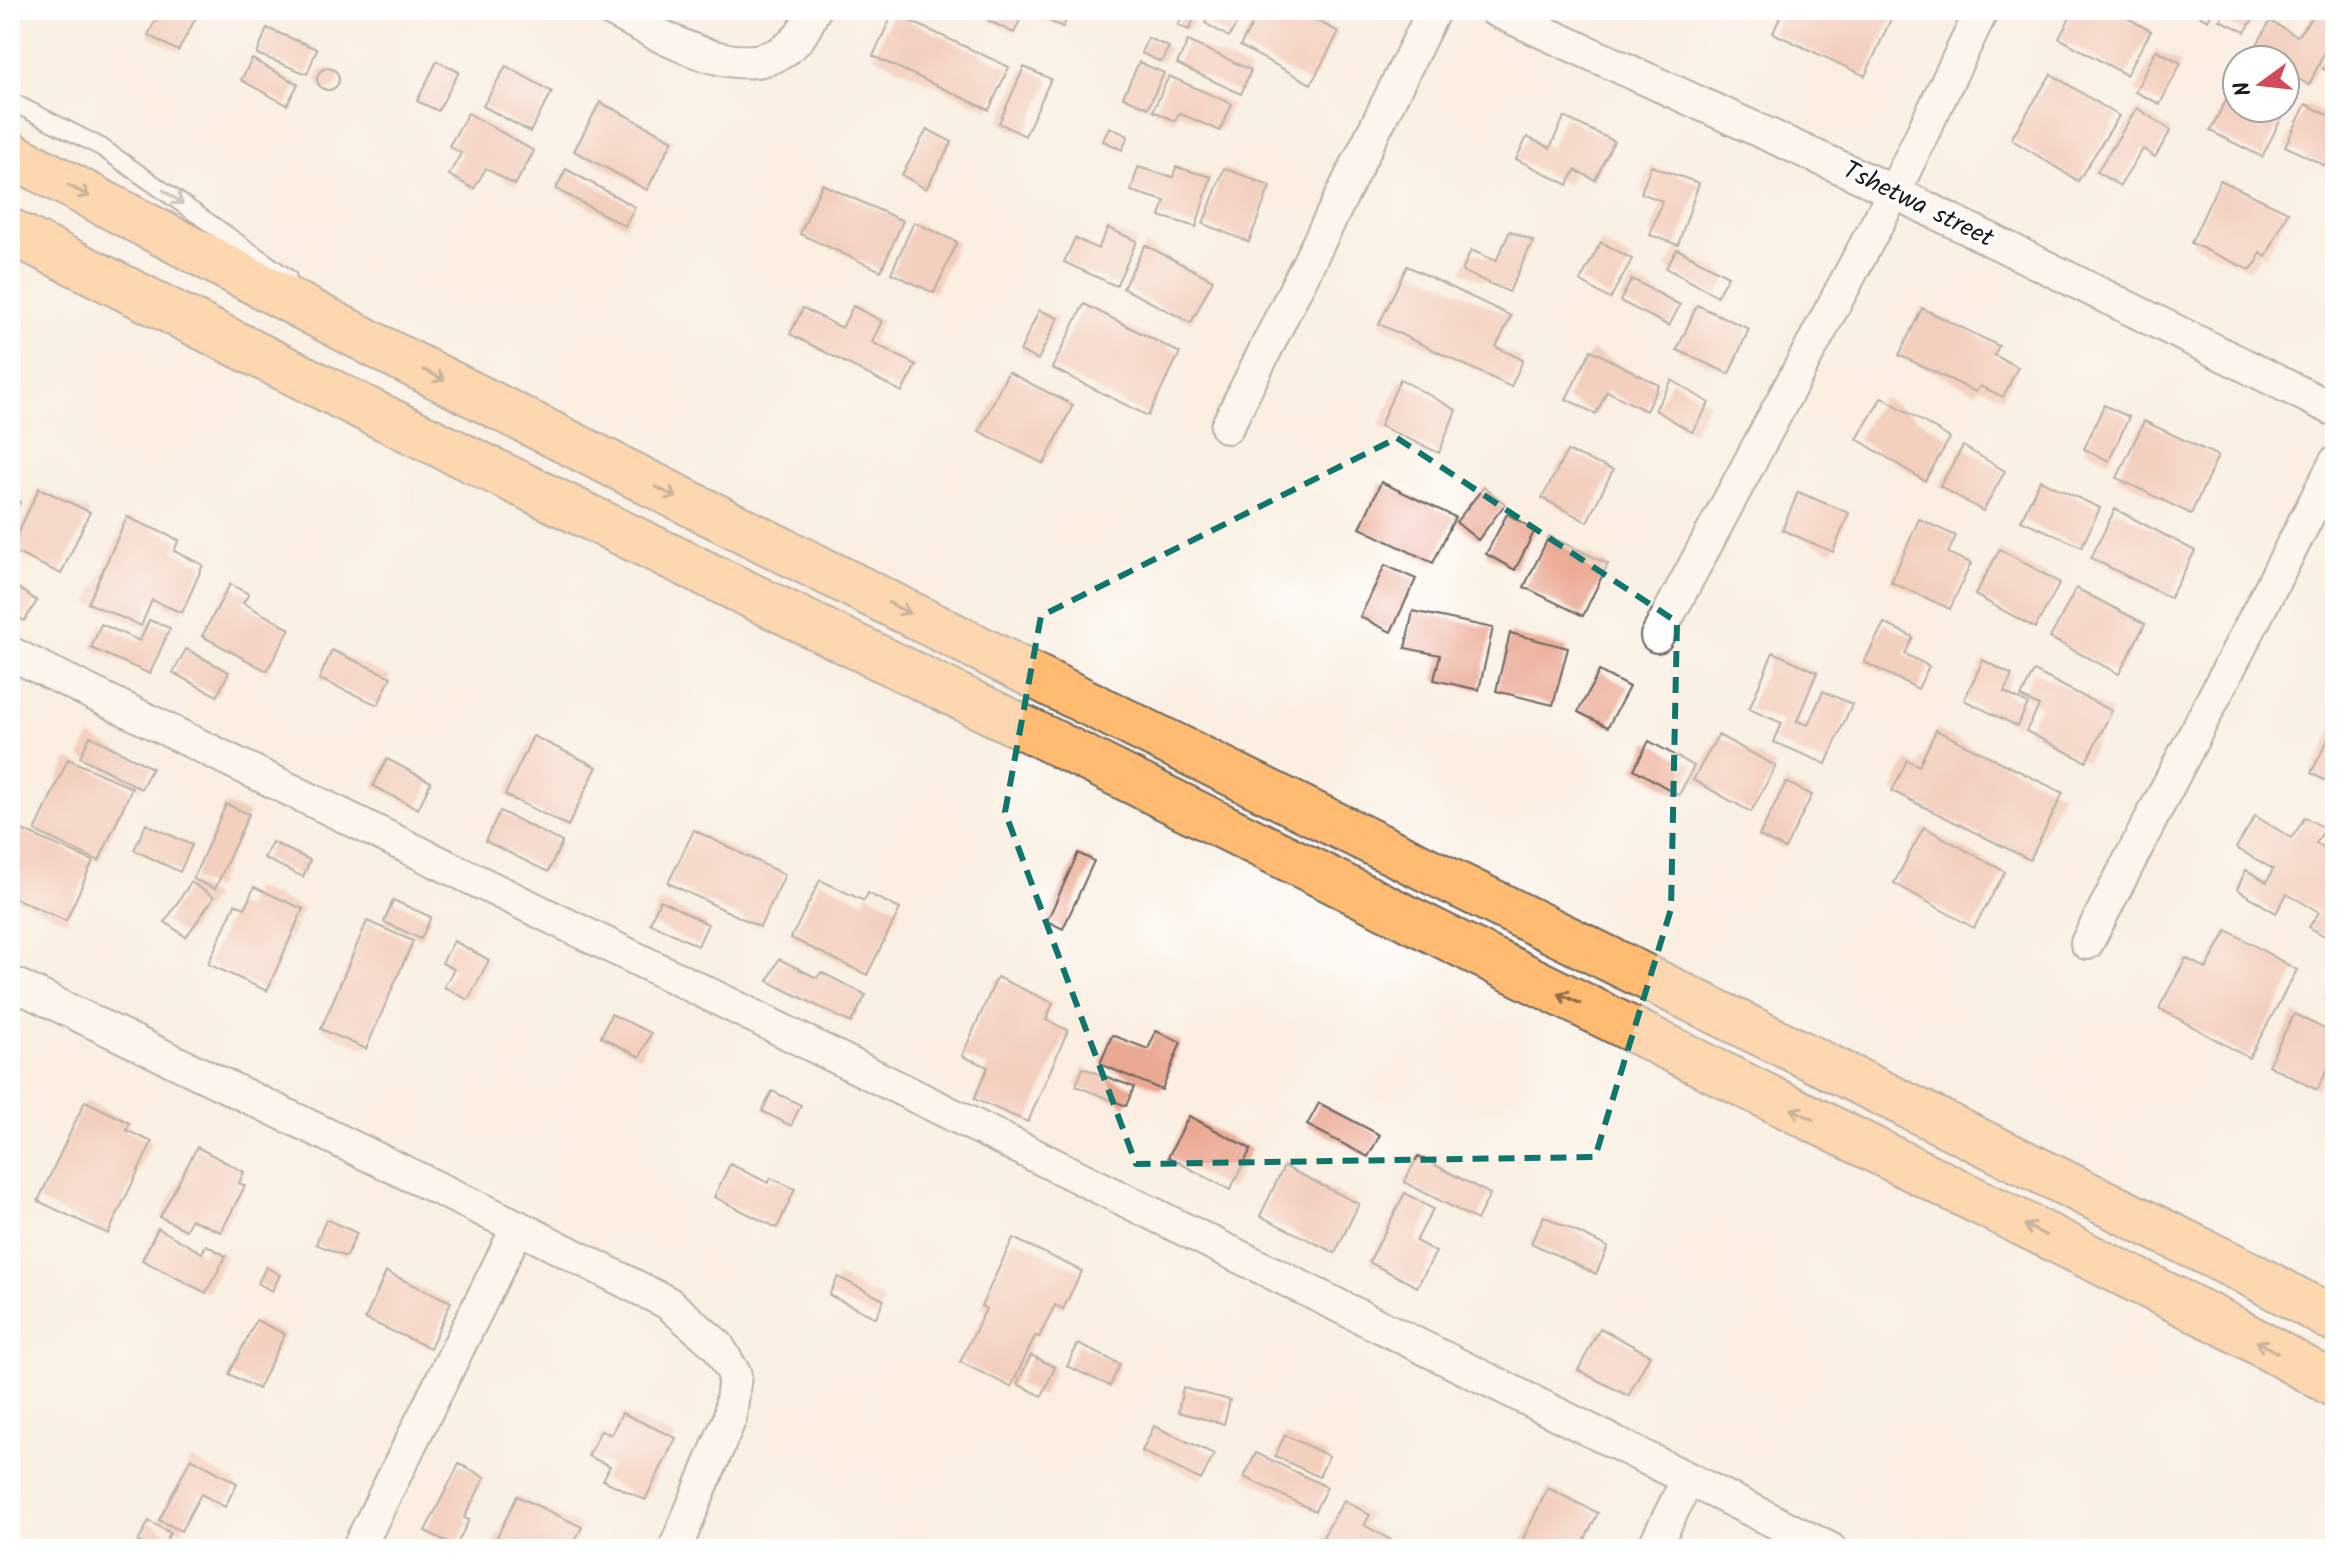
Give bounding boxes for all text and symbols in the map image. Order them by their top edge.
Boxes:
north arrow [2221,44,2301,124]
text: N [2225,77,2263,100]
street label: Tshetwa street [1835,150,2002,260]
one-way arrow [67,183,91,199]
one-way arrow [162,189,184,205]
one-way arrow [421,368,445,384]
one-way arrow [654,485,678,500]
one-way arrow [886,601,910,617]
one-way arrow [1558,990,1582,1006]
one-way arrow [1790,1106,1814,1121]
one-way arrow [2023,1222,2047,1237]
one-way arrow [2255,1339,2279,1355]

